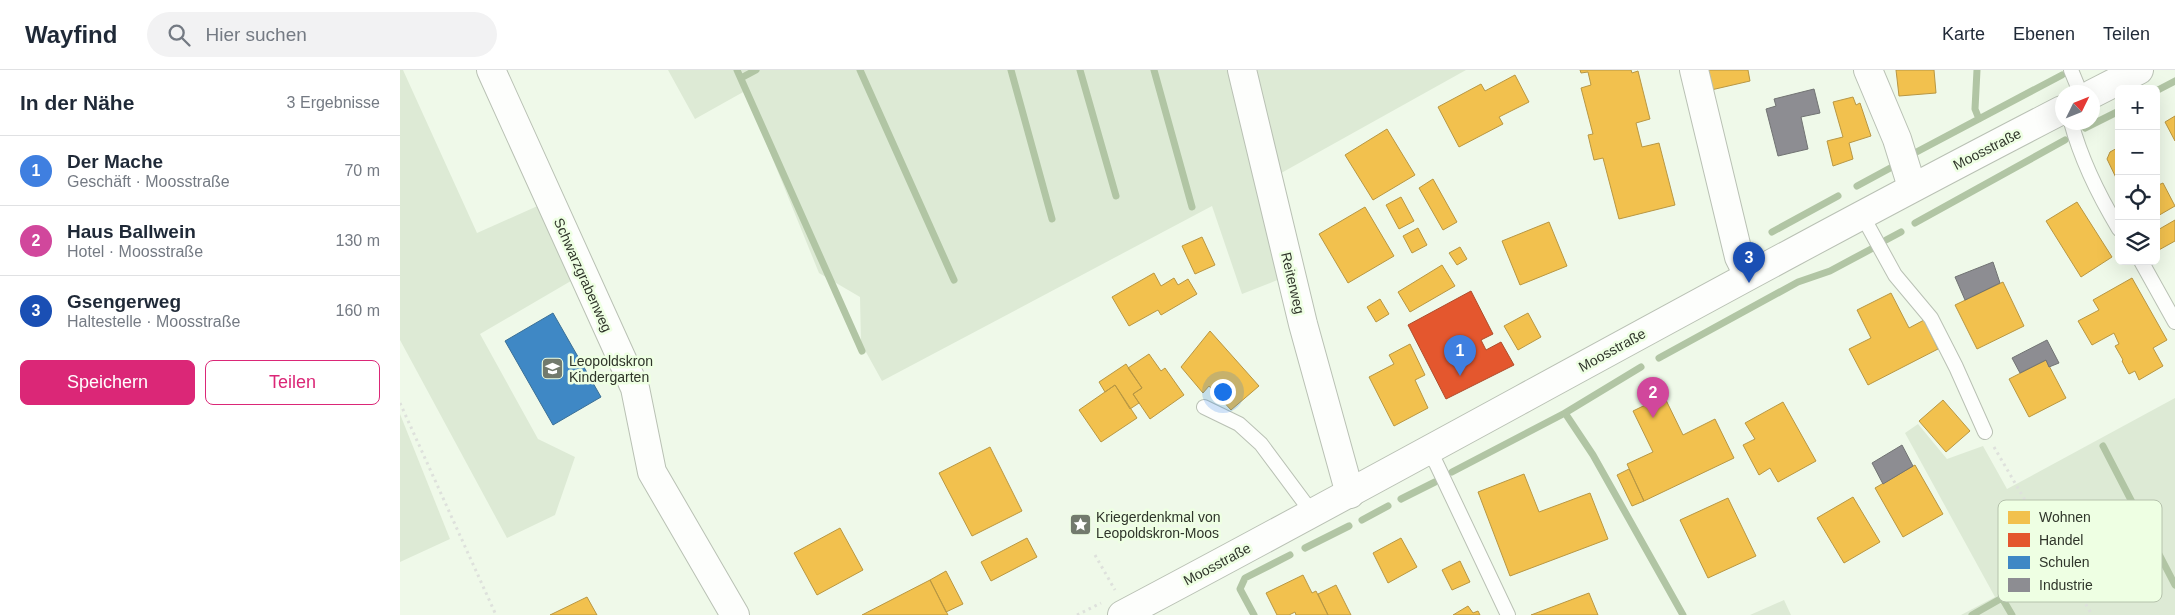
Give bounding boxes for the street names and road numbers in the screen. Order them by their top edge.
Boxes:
street label: Moosstraße [1950,125,2024,173]
street label: Schwarzgrabenweg [551,216,615,334]
street label: Reiterweg [1278,250,1308,316]
street label: Moosstraße [1576,325,1648,375]
street label: Moosstraße [1181,539,1254,588]

